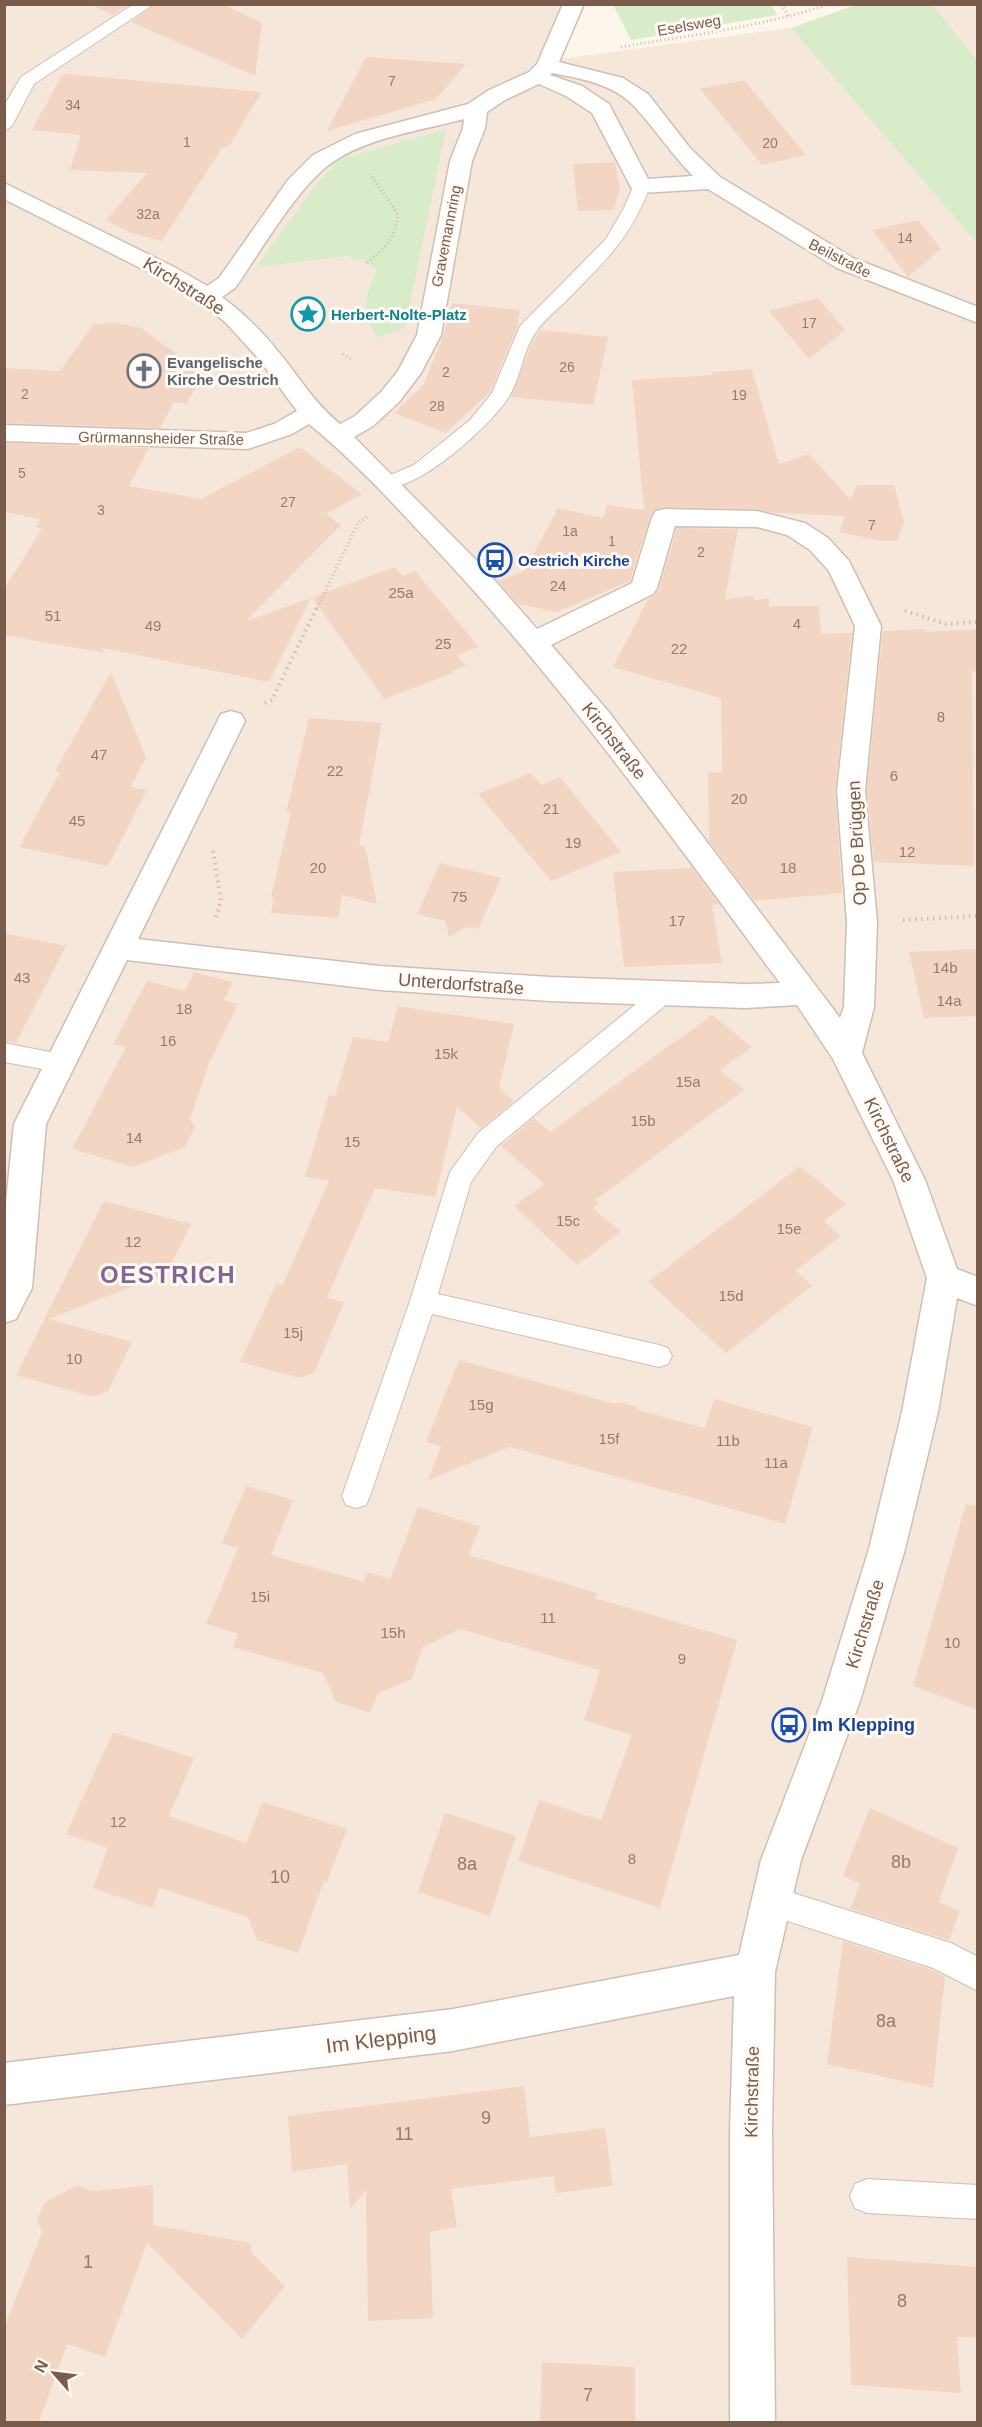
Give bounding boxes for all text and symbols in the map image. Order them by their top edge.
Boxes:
street label: Eselsweg [656,11,722,39]
house number: 7 [388,73,396,89]
house number: 34 [65,97,81,113]
house number: 1 [183,134,191,150]
house number: 20 [762,135,778,151]
street label: Gravemannring [428,184,464,288]
house number: 32a [136,206,160,222]
house number: 14 [897,230,913,246]
street label: Beilstraße [806,235,874,281]
street label: Kirchstraße [140,253,228,319]
place icon: Herbert-Nolte-Platz [290,296,326,332]
place label: Herbert-Nolte-Platz [331,306,467,323]
house number: 17 [801,315,817,331]
church icon: Evangelische Kirche Oestrich [126,353,162,389]
place label: Evangelische Kirche Oestrich [167,354,279,388]
house number: 26 [559,359,575,375]
house number: 2 [442,364,450,380]
house number: 2 [21,386,29,402]
house number: 19 [731,387,747,403]
house number: 28 [429,398,445,414]
street label: Grürmannsheider Straße [78,428,244,448]
house number: 5 [18,465,26,481]
house number: 27 [280,494,296,510]
house number: 3 [97,502,105,518]
house number: 7 [868,517,876,533]
house number: 1a [562,523,578,539]
house number: 1 [608,533,616,549]
bus stop icon: Oestrich Kirche [477,542,513,578]
house number: 2 [697,544,705,560]
place label: Oestrich Kirche [518,552,630,569]
house number: 24 [550,577,566,594]
house number: 25a [388,584,414,601]
house number: 51 [45,607,61,624]
house number: 4 [793,615,801,632]
house number: 49 [145,617,161,634]
house number: 25 [435,635,451,652]
house number: 22 [671,640,687,657]
street label: Kirchstraße [578,699,650,783]
house number: 8 [937,708,945,725]
house number: 47 [91,746,107,763]
house number: 22 [327,762,343,779]
house number: 6 [890,767,898,784]
street label: Op De Brüggen [844,780,870,906]
house number: 20 [731,790,747,807]
house number: 21 [543,800,559,817]
house number: 45 [69,812,85,829]
house number: 19 [565,834,581,851]
house number: 12 [899,843,915,860]
house number: 20 [310,859,326,876]
house number: 18 [780,859,796,876]
house number: 75 [451,888,467,905]
house number: 17 [669,912,685,929]
house number: 14b [932,959,958,976]
house number: 43 [14,969,30,986]
street label: Unterdorfstraße [397,970,525,998]
house number: 14a [936,992,962,1009]
house number: 18 [176,1000,192,1017]
house number: 16 [160,1032,176,1049]
house number: 15k [434,1045,459,1062]
house number: 15a [675,1073,701,1090]
street label: Kirchstraße [860,1094,918,1186]
house number: 15b [630,1112,656,1129]
house number: 14 [126,1129,142,1146]
house number: 15 [344,1133,360,1150]
house number: 15c [556,1212,581,1229]
house number: 15e [776,1220,802,1237]
house number: 12 [125,1233,141,1250]
district label: OESTRICH [100,1261,236,1288]
house number: 15d [718,1287,744,1304]
house number: 15j [283,1324,303,1341]
house number: 10 [66,1350,82,1367]
house number: 15g [468,1396,494,1413]
house number: 15f [599,1430,620,1447]
house number: 11b [716,1432,740,1449]
house number: 11a [764,1454,789,1471]
street label: Kirchstraße [842,1577,888,1671]
house number: 15i [250,1588,270,1605]
house number: 11 [540,1609,556,1626]
house number: 15h [380,1624,406,1641]
house number: 10 [944,1634,960,1651]
house number: 9 [678,1650,686,1667]
bus stop icon: Im Klepping [771,1707,807,1743]
place label: Im Klepping [812,1715,915,1735]
house number: 12 [110,1813,126,1830]
house number: 8 [628,1850,636,1867]
house number: 8b [891,1852,911,1872]
house number: 8a [457,1854,478,1874]
house number: 10 [270,1867,290,1887]
house number: 8a [876,2011,897,2031]
street label: Im Klepping [325,2021,437,2057]
street label: Kirchstraße [741,2046,763,2138]
house number: 9 [481,2108,491,2128]
house number: 11 [395,2124,413,2144]
house number: 1 [83,2252,93,2272]
house number: 8 [897,2291,907,2311]
north arrow [24,2343,84,2403]
text: N [31,2357,51,2375]
house number: 7 [583,2385,593,2405]

